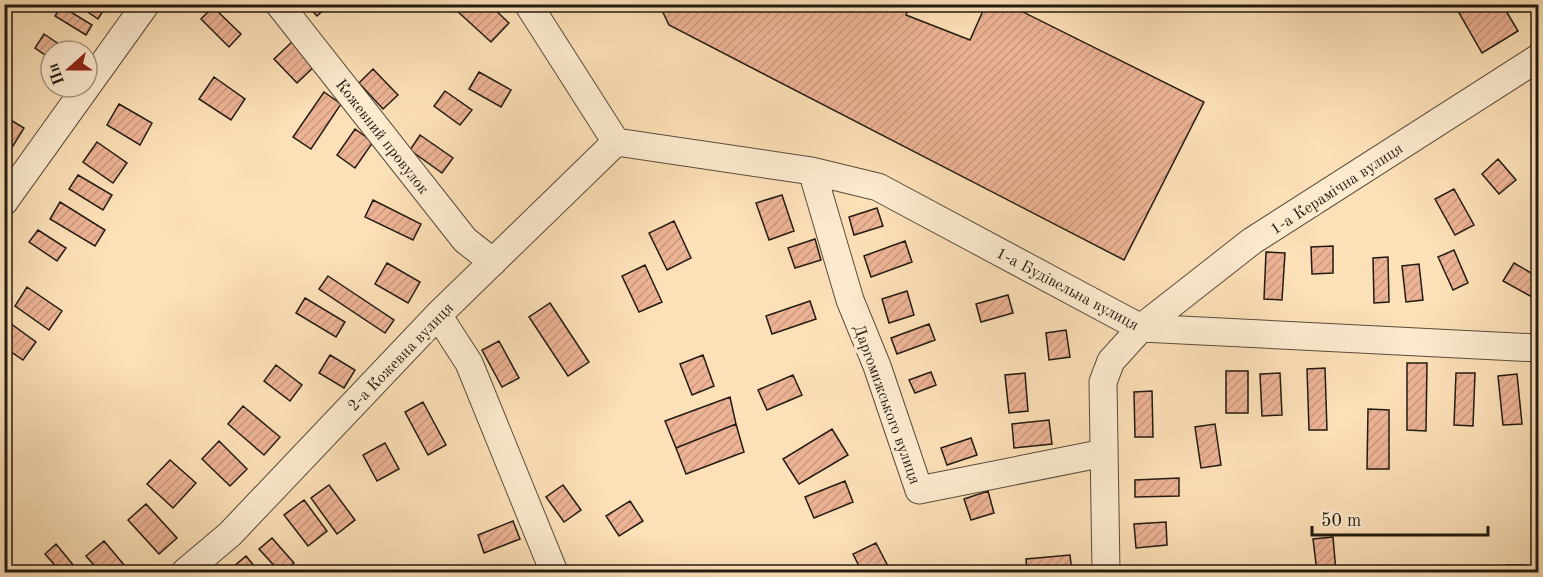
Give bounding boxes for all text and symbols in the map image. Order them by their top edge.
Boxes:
north arrow [39,39,99,99]
text: Пн [45,60,68,87]
street label: Кожевний провулок [332,77,431,198]
street label: 1-а Керамічна вулиця [1268,141,1406,238]
street label: 1-а Будівельна вулиця [993,245,1141,334]
street label: 2-а Кожевна вулиця [346,300,457,415]
street label: Даргомижського вулиця [850,323,922,487]
scale bar [1312,499,1488,537]
text: 50 m [1321,512,1361,530]

